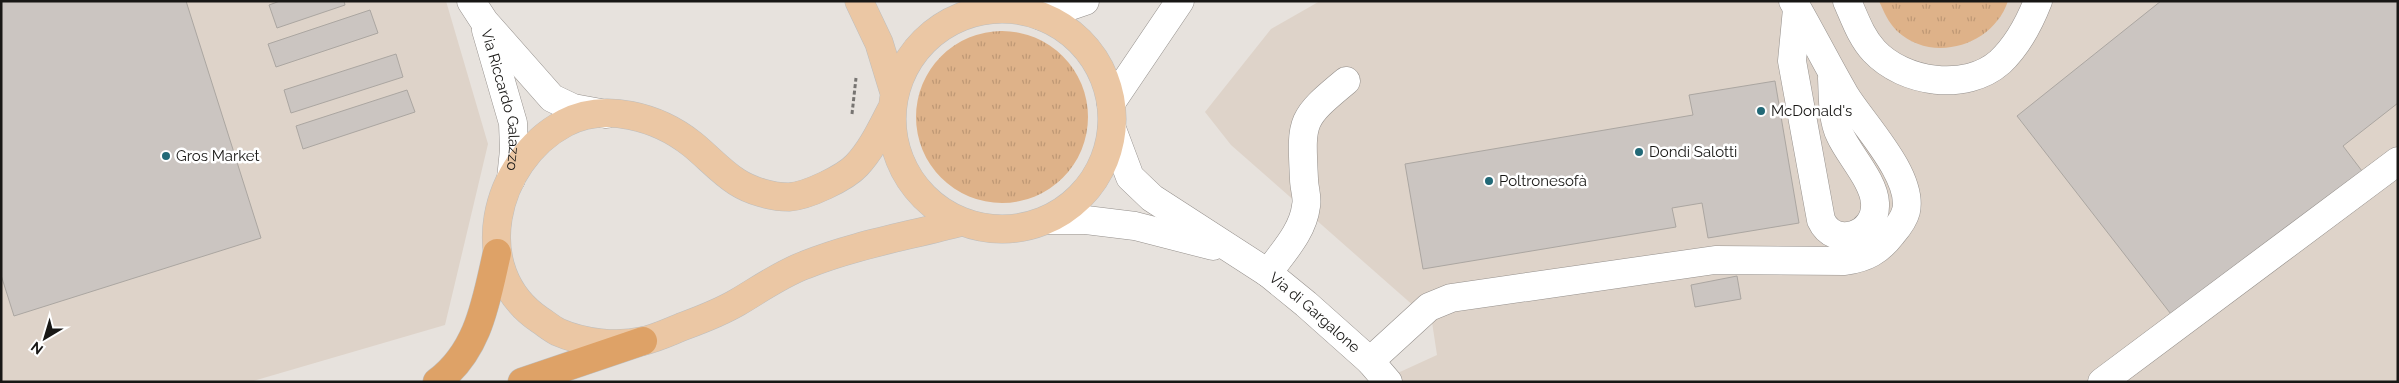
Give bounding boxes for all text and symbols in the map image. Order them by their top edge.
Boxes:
street label: Via Riccardo Galazzo [477,27,523,172]
place label: McDonald's [1771,102,1852,120]
marker: McDonald's [1755,105,1767,117]
place label: Dondi Salotti [1649,143,1737,161]
marker: Dondi Salotti [1633,146,1645,158]
place label: Gros Market [176,147,260,165]
marker: Gros Market [160,150,172,162]
place label: Poltronesofà [1499,172,1587,190]
marker: Poltronesofà [1483,175,1495,187]
street label: Via di Gargalone [1266,269,1364,357]
north arrow [20,313,70,363]
text: N [28,339,46,358]

